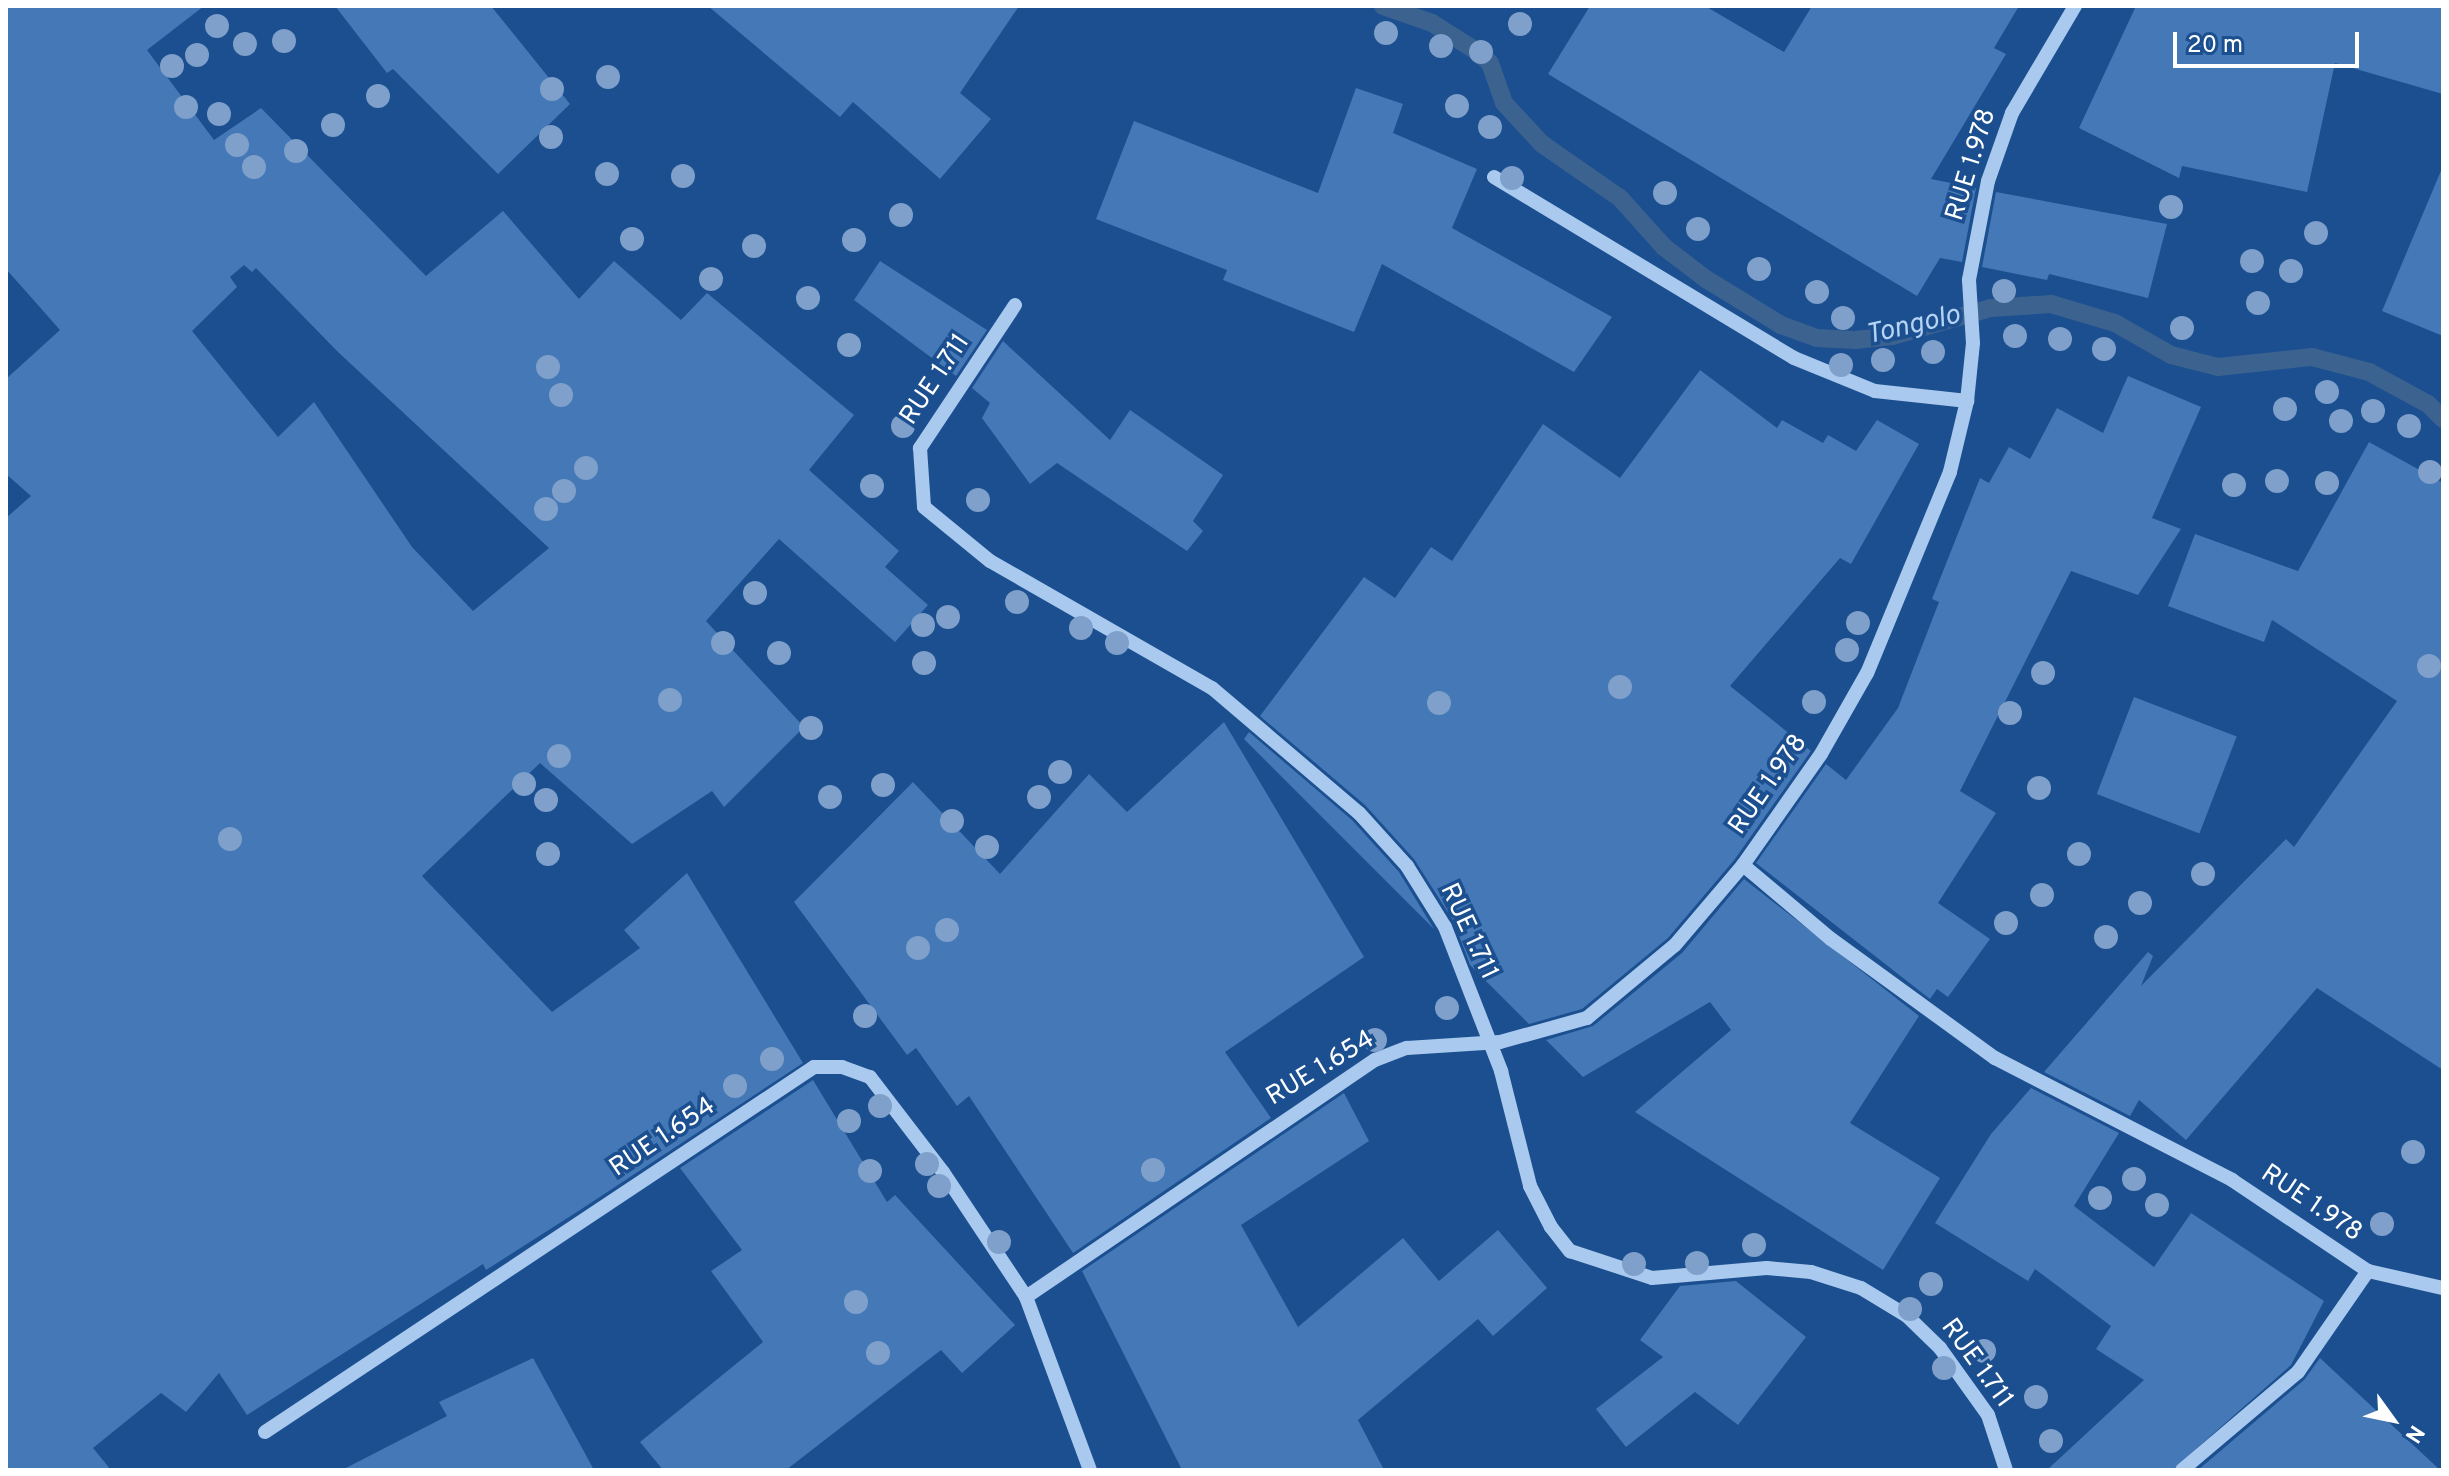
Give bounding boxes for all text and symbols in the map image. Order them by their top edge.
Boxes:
scale bar [2177,16,2363,66]
text: 20 m [2187,31,2243,61]
street label: RUE 1.978 [1940,105,2004,225]
water label: Tongolo [1863,299,1963,353]
street label: RUE 1.711 [894,329,978,431]
street label: RUE 1.978 [1723,729,1815,841]
street label: RUE 1.711 [1432,879,1504,985]
street label: RUE 1.654 [1261,1025,1381,1113]
street label: RUE 1.654 [604,1091,722,1185]
street label: RUE 1.978 [2254,1159,2368,1249]
street label: RUE 1.711 [1933,1313,2019,1415]
north arrow [2353,1380,2433,1460]
text: N [2398,1419,2429,1447]

